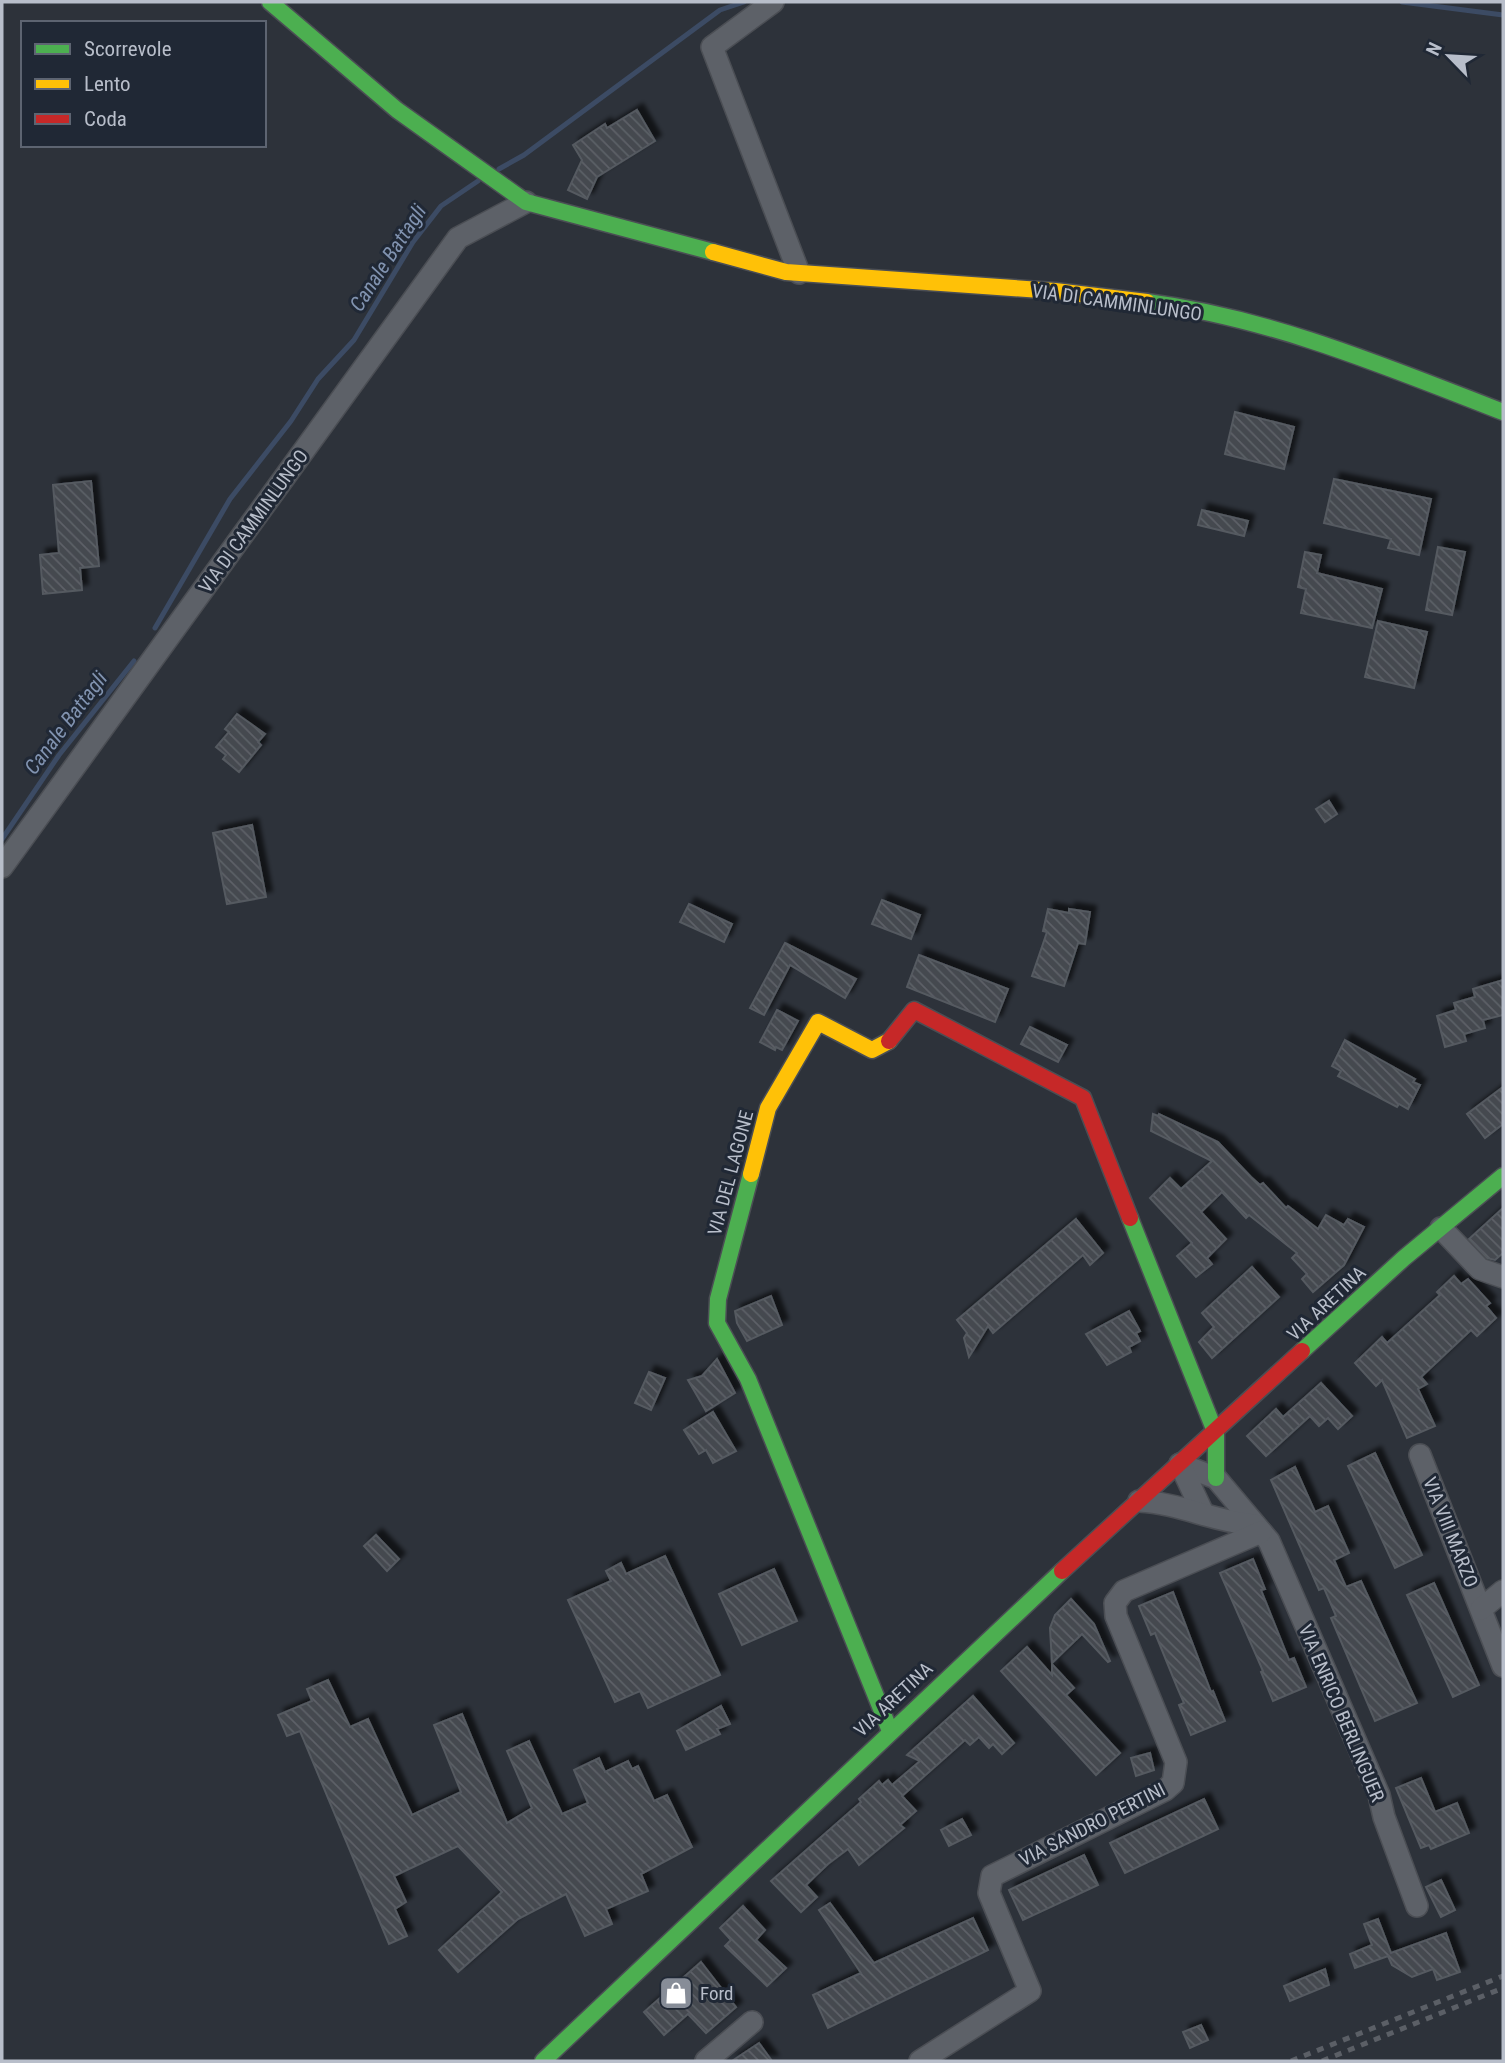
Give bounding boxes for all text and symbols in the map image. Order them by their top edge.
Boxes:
legend [21,21,266,147]
north arrow [1414,21,1484,91]
text: Scorrevole [84,37,172,61]
text: N [1421,39,1447,59]
text: Lento [84,72,131,96]
text: Coda [84,107,127,131]
water label: Canale Battagli [345,200,431,316]
street label: VIA DI CAMMINLUNGO [1030,279,1203,326]
street label: VIA DI CAMMINLUNGO [194,445,313,597]
water label: Canale Battagli [20,667,112,779]
street label: VIA DEL LAGONE [703,1108,758,1238]
street label: VIA ARETINA [1282,1261,1370,1346]
street label: VIA VIII MARZO [1418,1474,1483,1591]
street label: VIA ENRICO BERLINGUER [1294,1621,1389,1805]
street label: VIA ARETINA [849,1657,937,1742]
street label: VIA SANDRO PERTINI [1015,1778,1169,1871]
shop icon: Ford [657,1974,695,2012]
place label: Ford [700,1982,734,2005]

